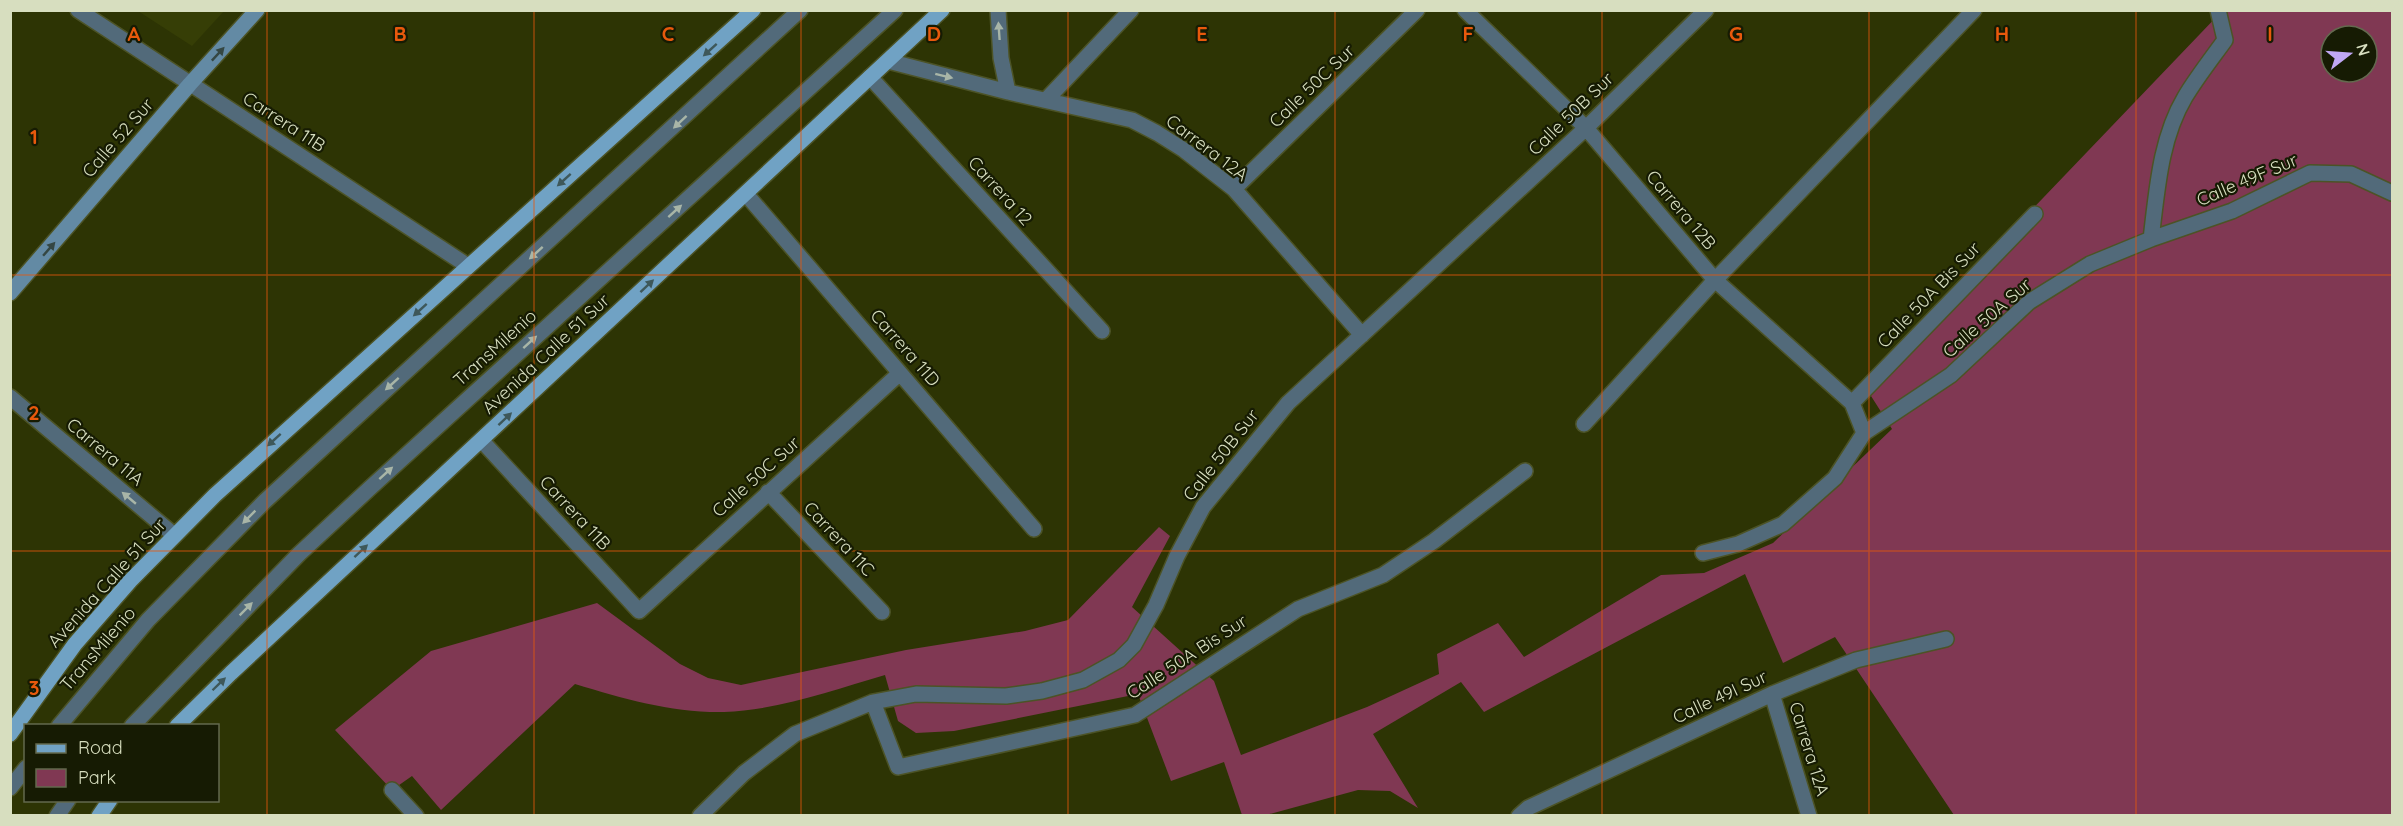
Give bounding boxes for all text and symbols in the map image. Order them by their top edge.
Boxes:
text: A [128,21,141,46]
text: B [393,21,407,46]
text: C [662,21,675,46]
text: D [927,21,941,46]
one-way arrow [994,21,1004,40]
text: E [1196,21,1208,46]
text: F [1462,21,1474,46]
text: G [1729,21,1743,46]
text: H [1995,21,2009,46]
text: I [2267,21,2273,46]
north arrow [2319,24,2379,84]
street label: Calle 50C Sur [1264,39,1359,132]
text: N [2352,41,2375,58]
one-way arrow [702,43,717,57]
one-way arrow [210,47,224,61]
street label: Calle 50B Sur [1523,67,1618,160]
one-way arrow [935,71,953,81]
street label: Carrera 11B [239,86,330,157]
street label: Calle 52 Sur [77,93,158,182]
street label: Carrera 12A [1162,109,1253,186]
one-way arrow [673,115,688,128]
text: 1 [30,124,38,149]
street label: Calle 49F Sur [2193,148,2301,211]
street label: Carrera 12 [963,151,1038,230]
street label: Carrera 12B [1641,165,1721,254]
one-way arrow [557,173,572,187]
one-way arrow [667,204,682,218]
street label: Calle 50A Bis Sur [1872,237,1985,353]
one-way arrow [42,241,55,257]
one-way arrow [529,246,544,259]
street label: Calle 50A Sur [1938,273,2036,362]
one-way arrow [640,279,655,293]
street label: Avenida Calle 51 Sur [477,288,614,419]
one-way arrow [413,303,428,316]
street label: TransMilenio [448,304,541,391]
street label: Carrera 11D [866,304,945,391]
one-way arrow [523,335,538,349]
one-way arrow [384,377,399,391]
text: 2 [28,400,40,425]
street label: Calle 50B Sur [1178,404,1264,505]
street label: Carrera 11A [62,413,149,491]
one-way arrow [497,413,512,426]
street label: Calle 50C Sur [707,431,804,522]
one-way arrow [267,433,282,446]
one-way arrow [379,466,394,480]
street label: Carrera 11B [535,470,616,555]
one-way arrow [122,492,137,505]
street label: Carrera 11C [799,496,880,581]
one-way arrow [242,509,256,523]
street label: Avenida Calle 51 Sur [42,513,171,652]
one-way arrow [354,544,369,558]
street label: TransMilenio [55,602,141,696]
one-way arrow [238,602,252,616]
street label: Calle 50A Bis Sur [1122,609,1251,704]
street label: Calle 49I Sur [1669,665,1771,728]
text: 3 [29,675,39,700]
one-way arrow [211,677,226,691]
street label: Carrera 12A [1784,699,1835,799]
legend [24,724,219,802]
text: Road [78,736,123,759]
text: Park [78,766,116,789]

